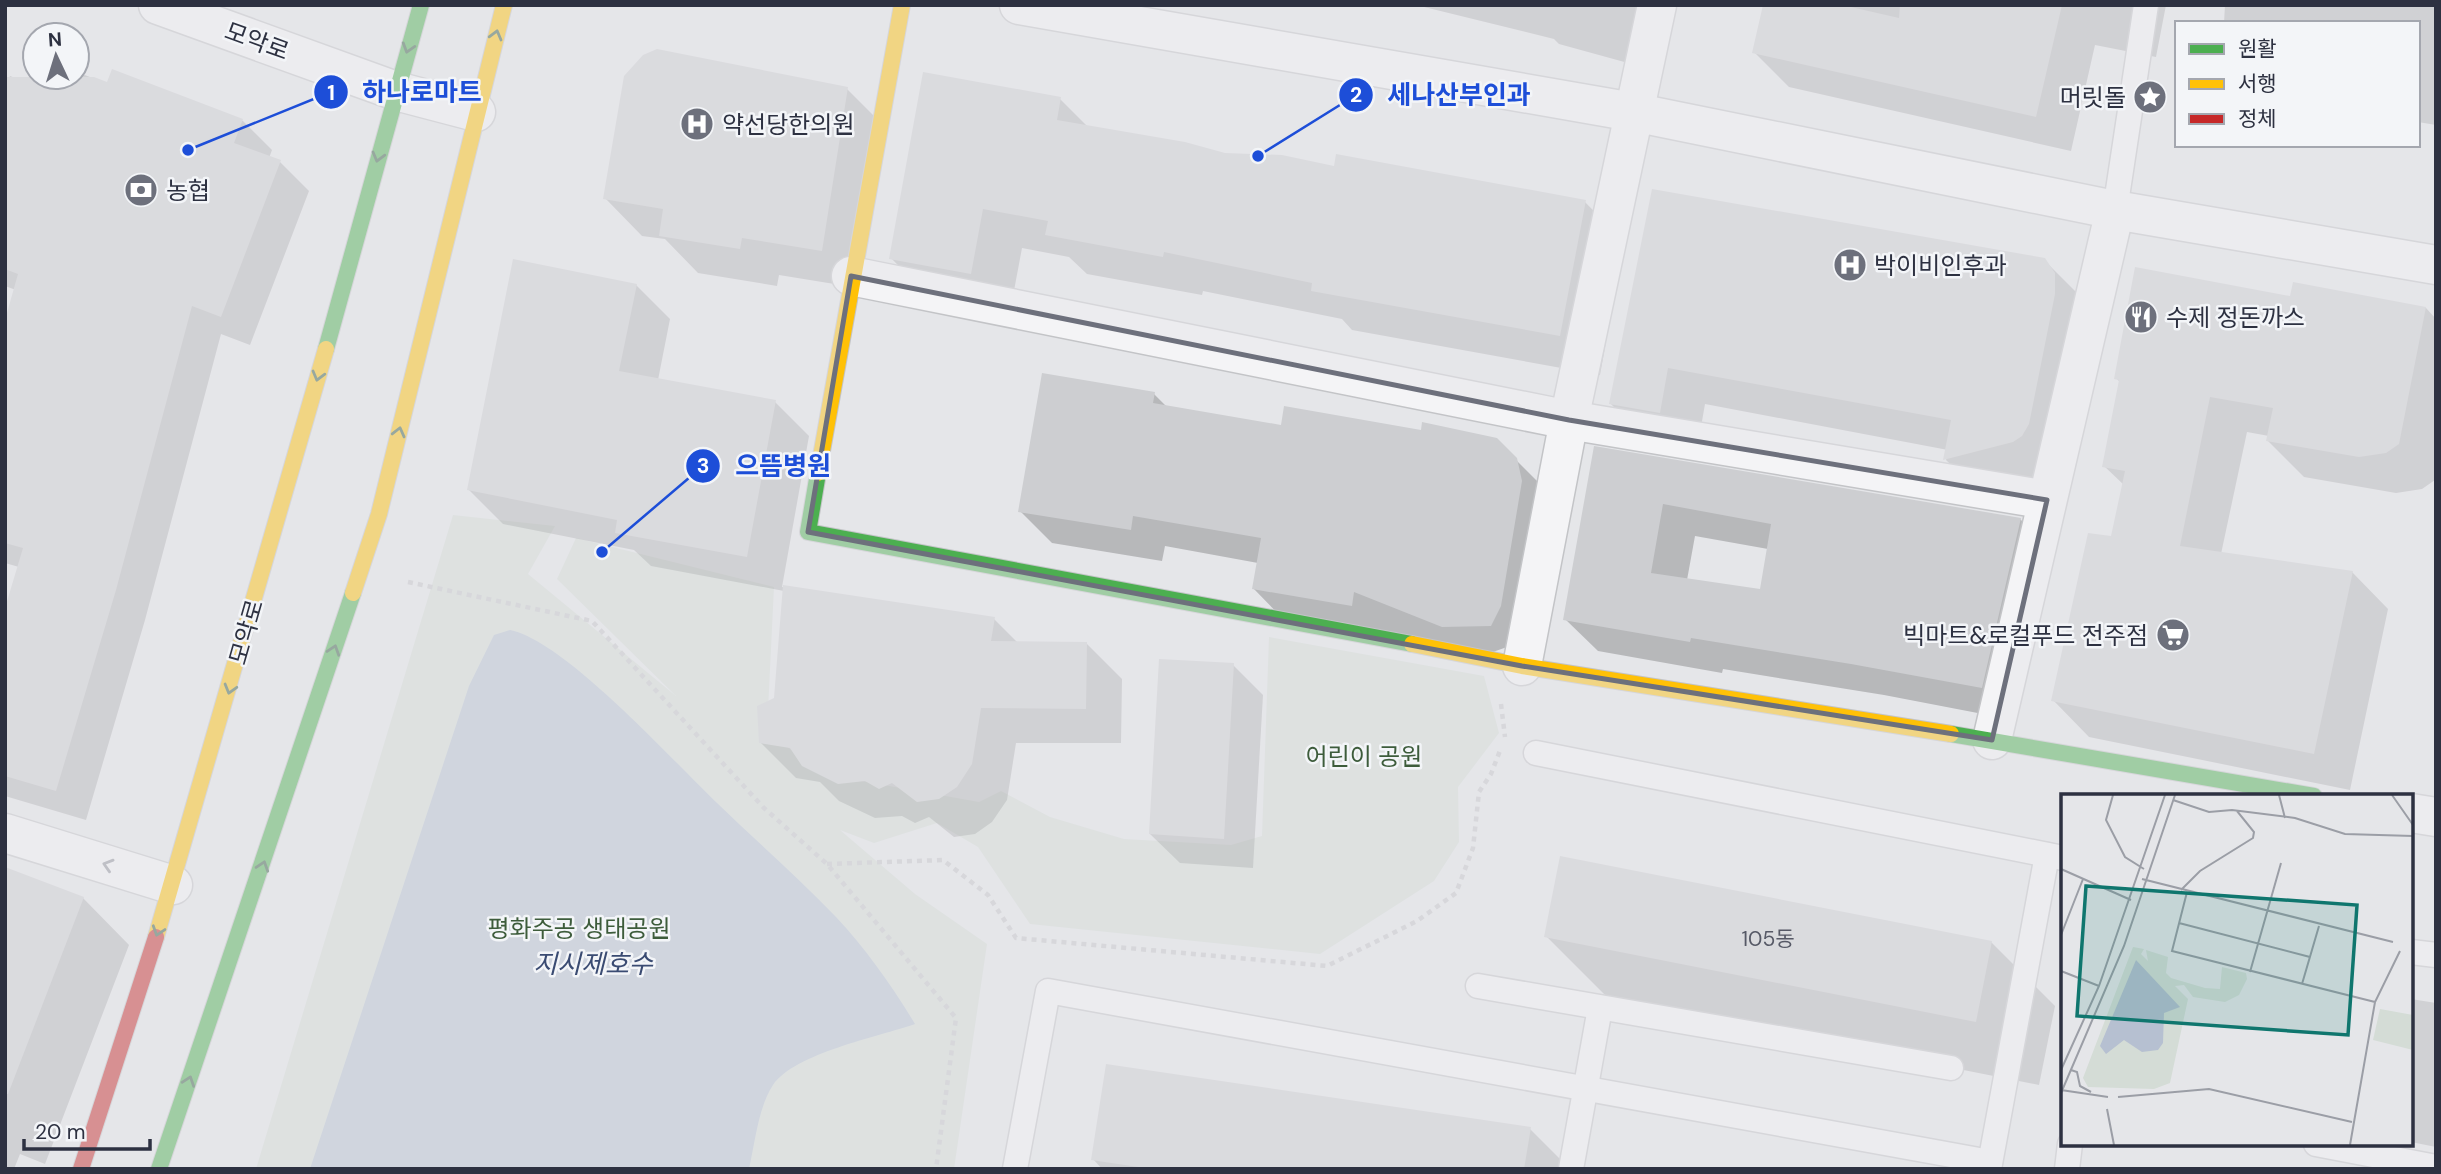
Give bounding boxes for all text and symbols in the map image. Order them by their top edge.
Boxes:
street label: 모악로 [221,15,293,67]
north arrow [21,21,91,91]
legend [2175,21,2420,147]
text: N [47,27,63,52]
one-way arrow [488,29,502,41]
text: 원활 [2238,35,2277,63]
one-way arrow [402,42,417,54]
callout: 하나로마트 [314,69,496,116]
text: 서행 [2238,70,2277,98]
callout: 세나산부인과 [1339,71,1545,118]
text: 하나로마트 [362,75,482,109]
text: 세나산부인과 [1387,78,1531,112]
place icon: 머릿돌 [2131,78,2169,116]
text: 1 [327,79,335,107]
text: 2 [1350,81,1362,109]
place label: 머릿돌 [2060,82,2126,113]
hospital icon: 약선당한의원 [678,105,716,143]
text: 정체 [2238,105,2277,133]
place label: 약선당한의원 [722,109,854,140]
one-way arrow [371,150,386,162]
bank icon: 농협 [122,171,160,209]
place label: 농협 [166,175,210,206]
hospital icon: 박이비인후과 [1831,246,1869,284]
place label: 박이비인후과 [1874,250,2006,281]
restaurant icon: 수제 정돈까스 [2122,298,2160,336]
place label: 수제 정돈까스 [2166,302,2305,333]
one-way arrow [312,370,326,382]
one-way arrow [391,426,405,438]
callout: 으뜸병원 [686,442,845,489]
text: 으뜸병원 [735,449,831,483]
text: 3 [697,452,709,480]
street label: 모악로 [222,596,270,668]
supermarket icon: 빅마트&로컬푸드 전주점 [2154,616,2192,654]
place label: 빅마트&로컬푸드 전주점 [1903,620,2148,651]
one-way arrow [326,644,341,656]
one-way arrow [223,683,238,695]
park label: 어린이 공원 [1306,741,1422,772]
inset map [2061,794,2413,1146]
one-way arrow [102,858,114,873]
one-way arrow [255,860,269,872]
park label: 평화주공 생태공원 [487,913,671,944]
one-way arrow [152,924,166,937]
house number: 105동 [1741,925,1795,953]
water label: 지시제호수 [533,947,654,981]
one-way arrow [181,1075,195,1088]
scale bar [24,1108,150,1152]
text: 20 m [35,1118,86,1146]

